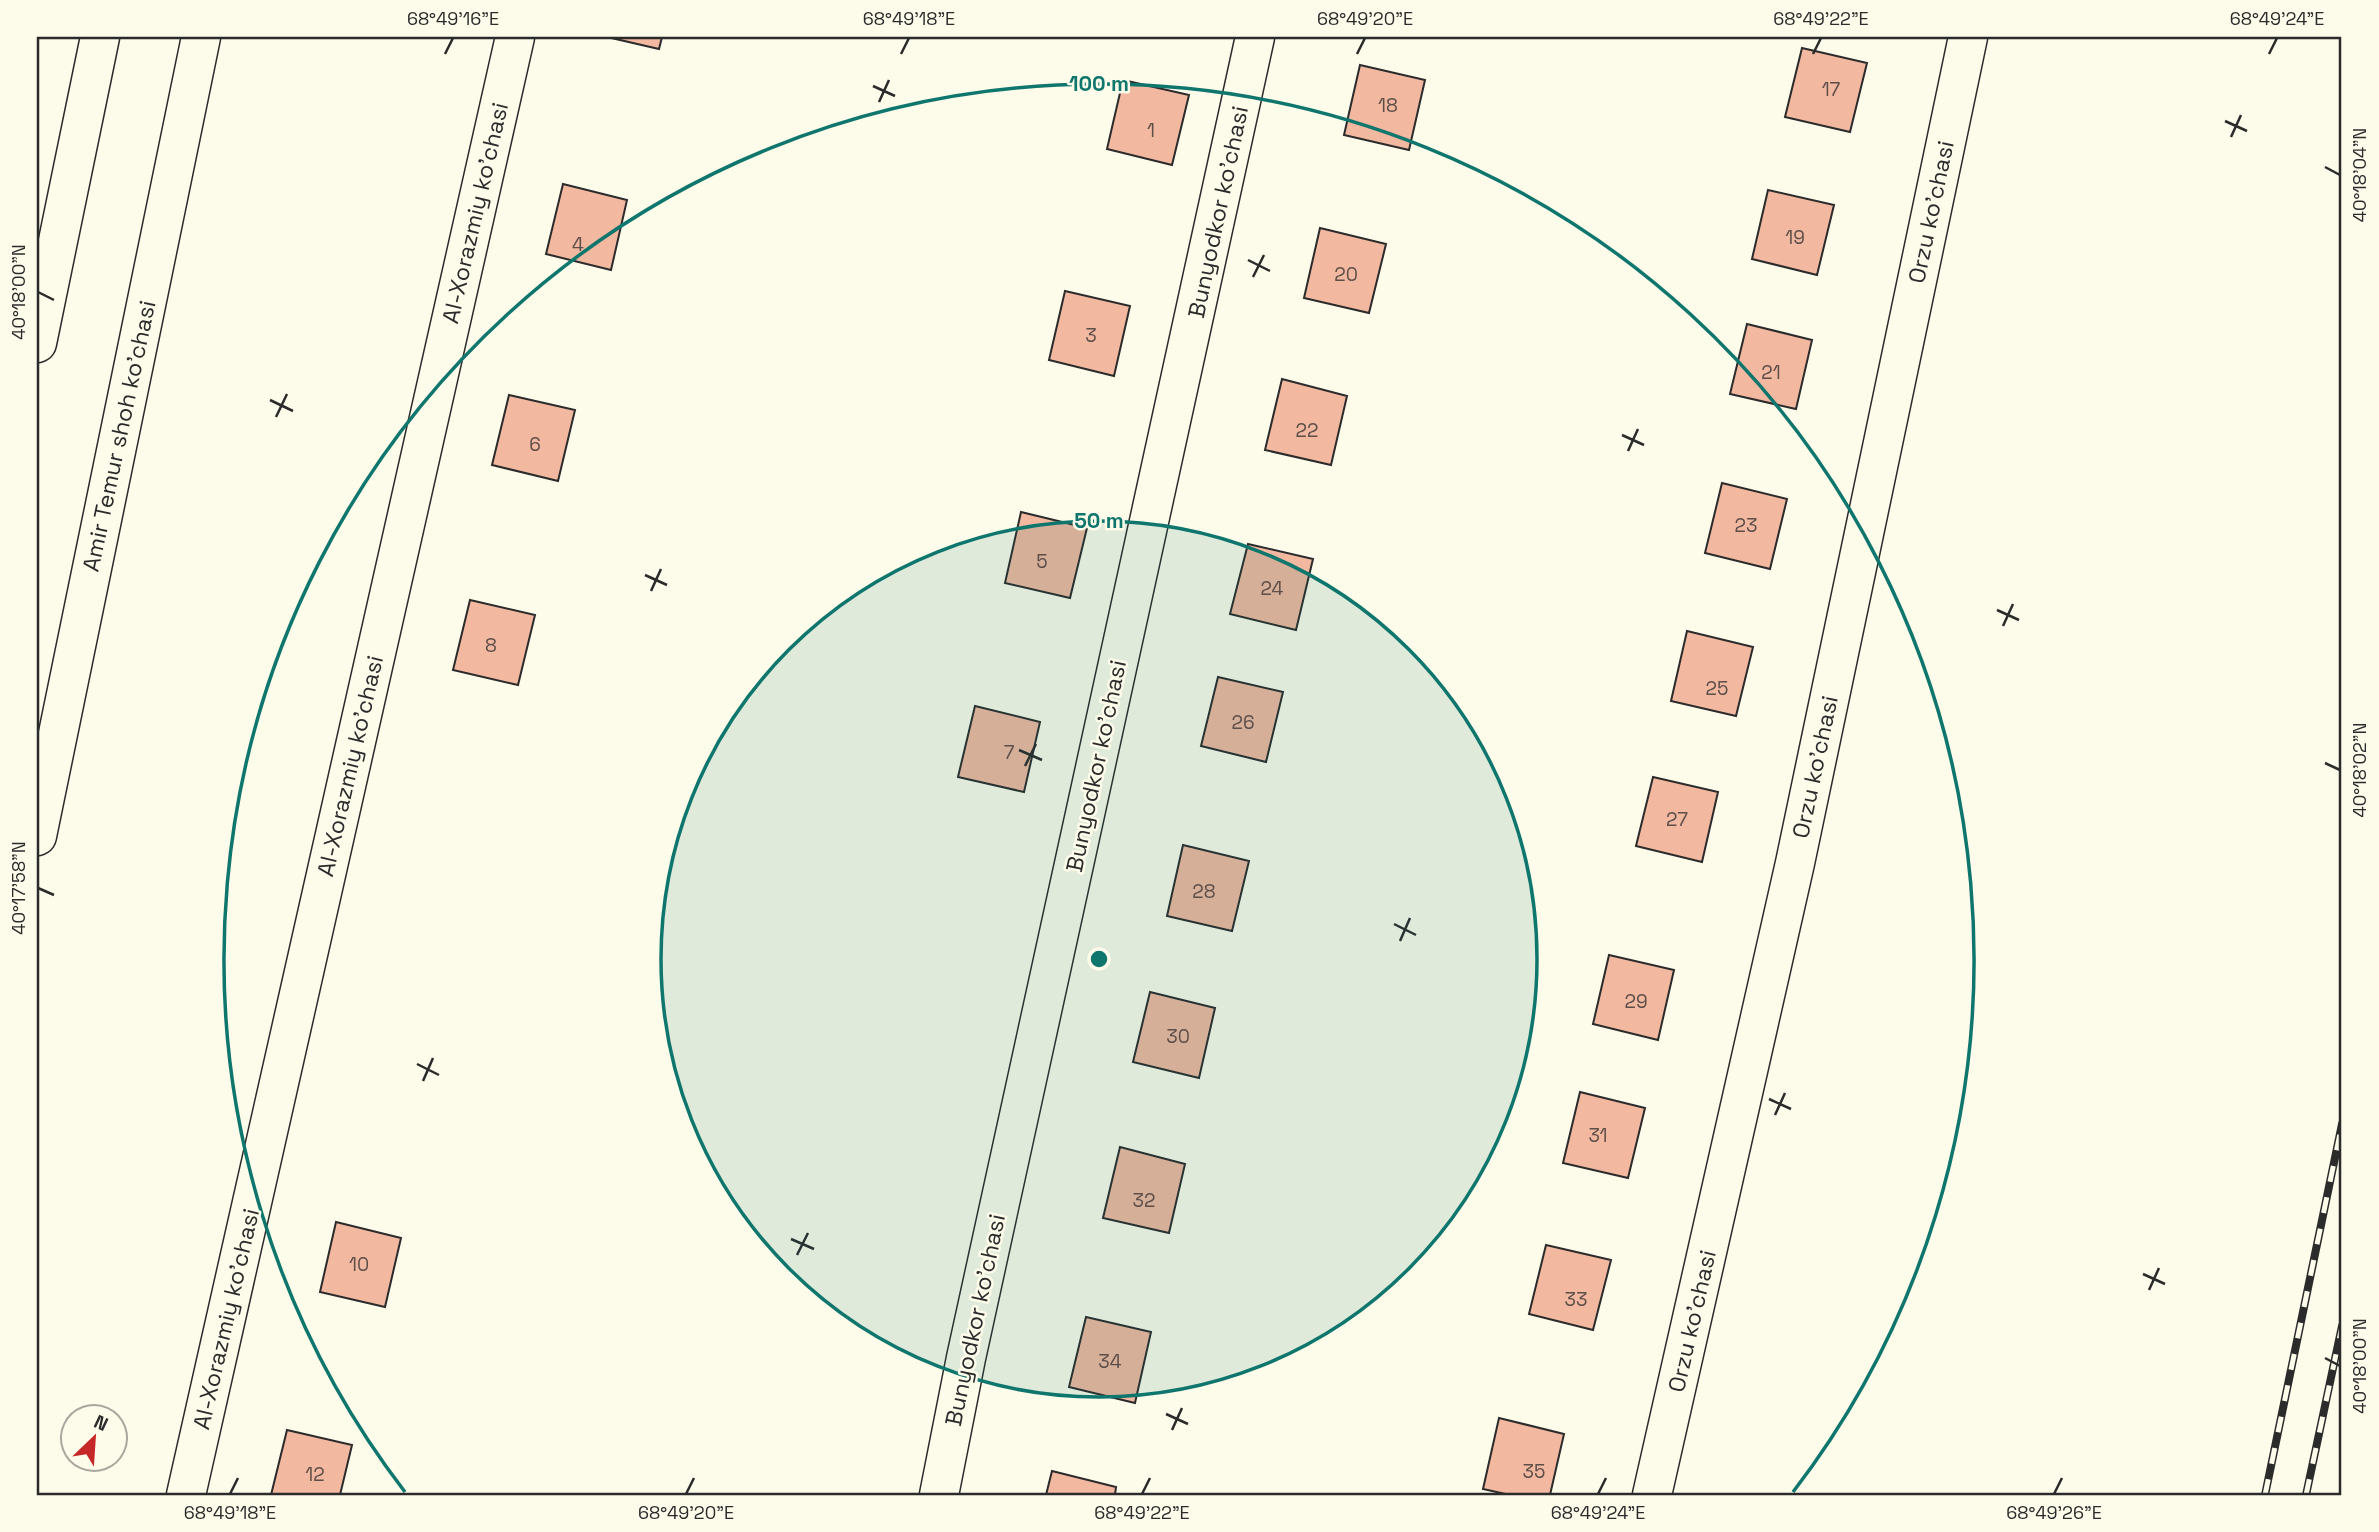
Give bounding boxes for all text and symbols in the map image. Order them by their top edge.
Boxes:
text: 68°49'16"E [407,7,499,30]
text: 68°49'18"E [863,7,955,30]
text: 68°49'20"E [1317,7,1413,30]
text: 68°49'22"E [1773,7,1869,30]
text: 68°49'24"E [2230,7,2324,30]
text: 100 m [1069,70,1129,97]
house number: 17 [1822,77,1841,102]
house number: 18 [1378,93,1398,118]
street label: Al-Xorazmiy ko'chasi [435,100,515,326]
street label: Bunyodkor ko'chasi [1181,103,1255,321]
house number: 1 [1147,118,1155,143]
text: 40°18'04"N [2348,128,2371,222]
street label: Orzu ko'chasi [1901,138,1961,286]
house number: 19 [1785,225,1805,250]
house number: 4 [572,232,584,257]
text: 40°18'00"N [7,244,30,340]
house number: 20 [1334,262,1358,287]
street label: Amir Temur shoh ko'chasi [76,298,162,574]
house number: 3 [1085,323,1097,348]
house number: 21 [1761,360,1781,385]
house number: 22 [1296,418,1318,443]
house number: 6 [529,432,541,457]
text: 50 m [1074,507,1124,534]
house number: 23 [1735,513,1757,538]
house number: 5 [1036,549,1048,574]
house number: 24 [1261,576,1284,601]
house number: 8 [485,633,497,658]
street label: Al-Xorazmiy ko'chasi [310,653,390,879]
street label: Bunyodkor ko'chasi [1059,657,1133,875]
house number: 25 [1706,676,1728,701]
street label: Orzu ko'chasi [1785,693,1845,841]
house number: 26 [1231,710,1255,735]
text: 40°18'02"N [2348,723,2371,817]
house number: 7 [1004,740,1015,765]
house number: 27 [1666,807,1688,832]
text: 40°17'58"N [7,841,30,935]
house number: 28 [1192,879,1216,904]
centre of rings [1087,947,1111,971]
house number: 29 [1624,989,1648,1014]
house number: 30 [1166,1024,1190,1049]
house number: 31 [1588,1123,1608,1148]
house number: 32 [1133,1188,1155,1213]
street label: Al-Xorazmiy ko'chasi [186,1206,266,1432]
street label: Bunyodkor ko'chasi [938,1211,1012,1429]
street label: Orzu ko'chasi [1661,1247,1723,1395]
house number: 10 [349,1252,369,1277]
house number: 33 [1565,1287,1587,1312]
text: 40°18'00"N [2348,1318,2371,1414]
house number: 34 [1098,1349,1122,1374]
north arrow [60,1402,130,1472]
text: N [90,1409,112,1437]
house number: 35 [1523,1459,1545,1484]
house number: 12 [305,1462,325,1487]
text: 68°49'18"E [184,1501,276,1524]
text: 68°49'20"E [638,1501,734,1524]
text: 68°49'22"E [1094,1501,1190,1524]
text: 68°49'24"E [1551,1501,1645,1524]
text: 68°49'26"E [2006,1501,2102,1524]

